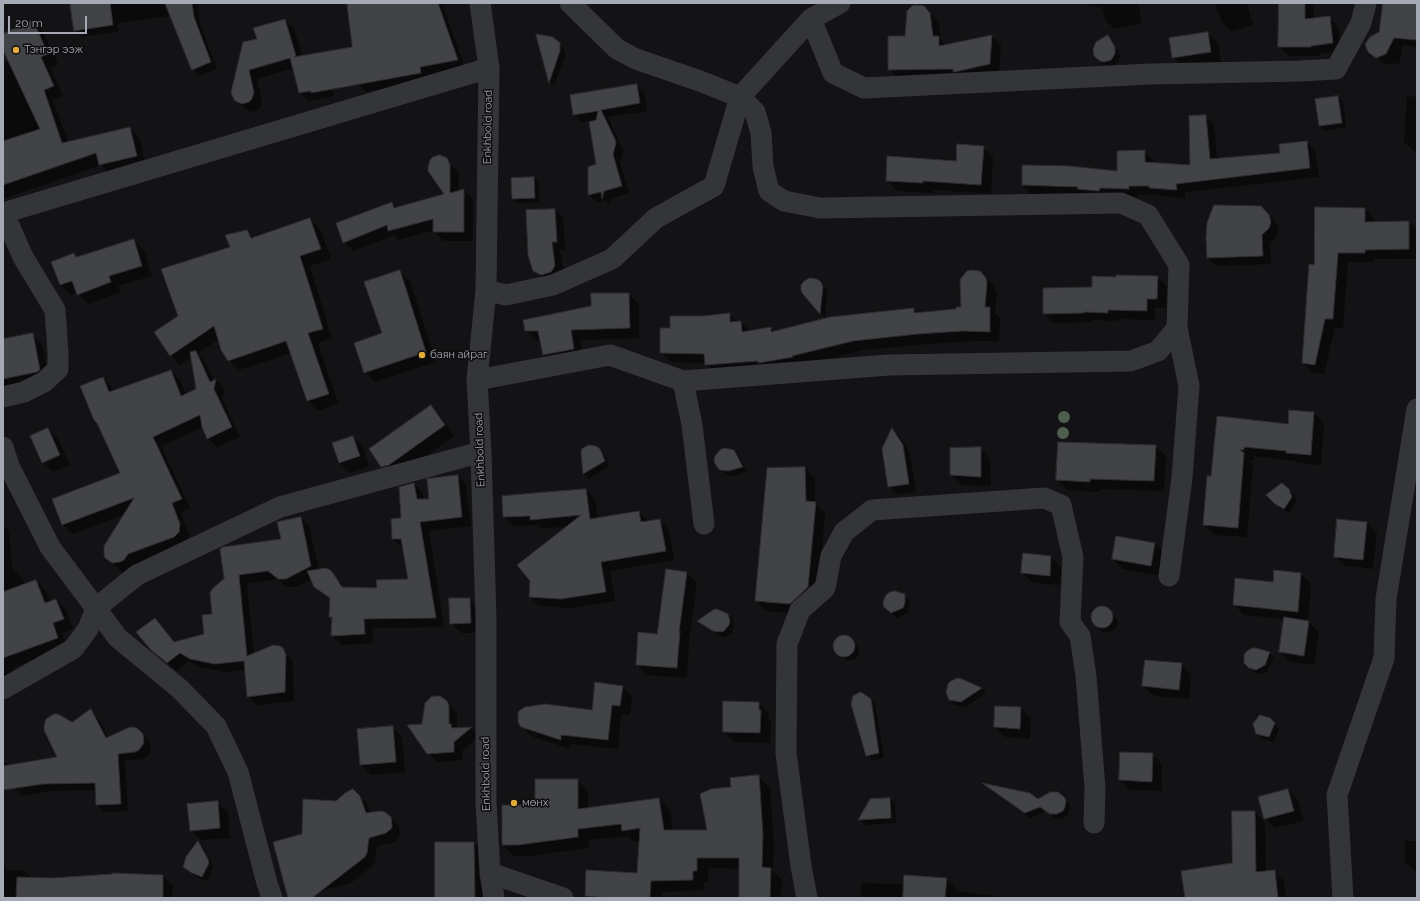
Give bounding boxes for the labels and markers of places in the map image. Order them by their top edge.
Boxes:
place label: Тэнгэр ээж [24,43,83,57]
marker: Тэнгэр ээж [11,45,21,55]
place label: баян айраг [430,348,487,362]
marker: баян айраг [417,350,427,360]
place label: мөнх [522,796,548,810]
marker: мөнх [509,798,519,808]

